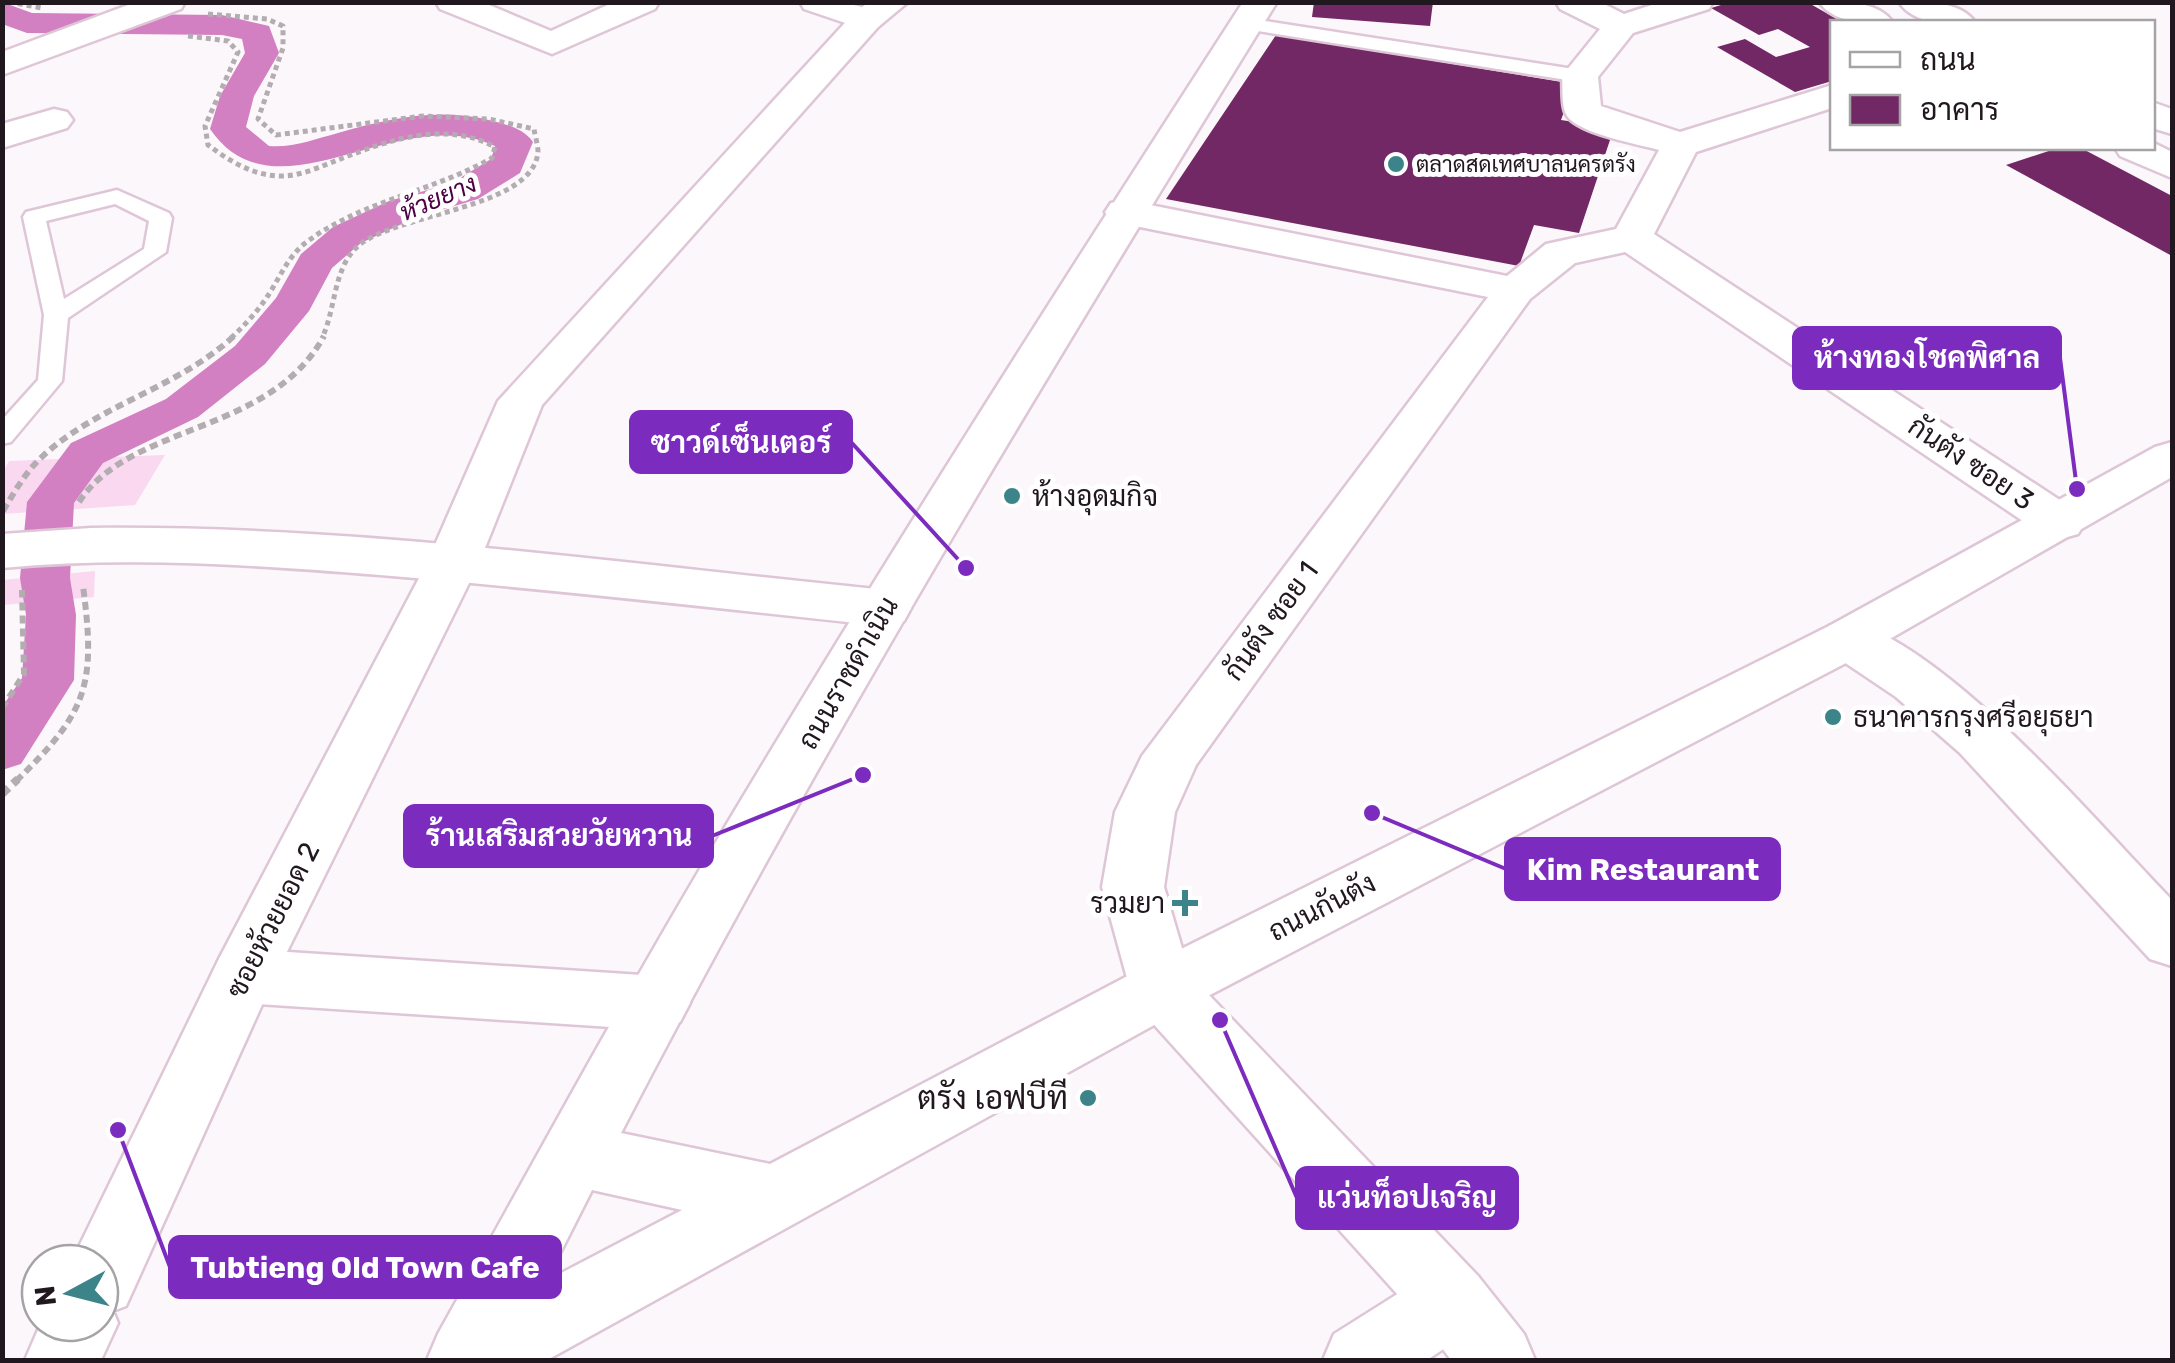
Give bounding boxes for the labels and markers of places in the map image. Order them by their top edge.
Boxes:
place label: ตลาดสดเทศบาลนครตรัง [1416,151,1636,178]
marker: ตลาดสดเทศบาลนครตรัง [1385,153,1407,175]
callout: ห้างทองโชคพิศาล [1794,328,2060,388]
callout: ซาวด์เซ็นเตอร์ [631,412,851,472]
place label: ห้างอุดมกิจ [1032,478,1158,516]
marker: ห้างอุดมกิจ [1001,485,1023,507]
place label: ธนาคารกรุงศรีอยุธยา [1853,699,2094,737]
marker: ธนาคารกรุงศรีอยุธยา [1822,706,1844,728]
callout: ร้านเสริมสวยวัยหวาน [405,806,712,866]
callout: Kim Restaurant [1506,839,1779,899]
place label: รวมยา [1090,887,1165,920]
marker: รวมยา [1174,892,1196,914]
place label: ตรัง เอฟบีที [917,1078,1068,1117]
marker: ตรัง เอฟบีที [1077,1087,1099,1109]
callout: แว่นท็อปเจริญ [1297,1168,1517,1228]
callout: Tubtieng Old Town Cafe [170,1237,560,1297]

